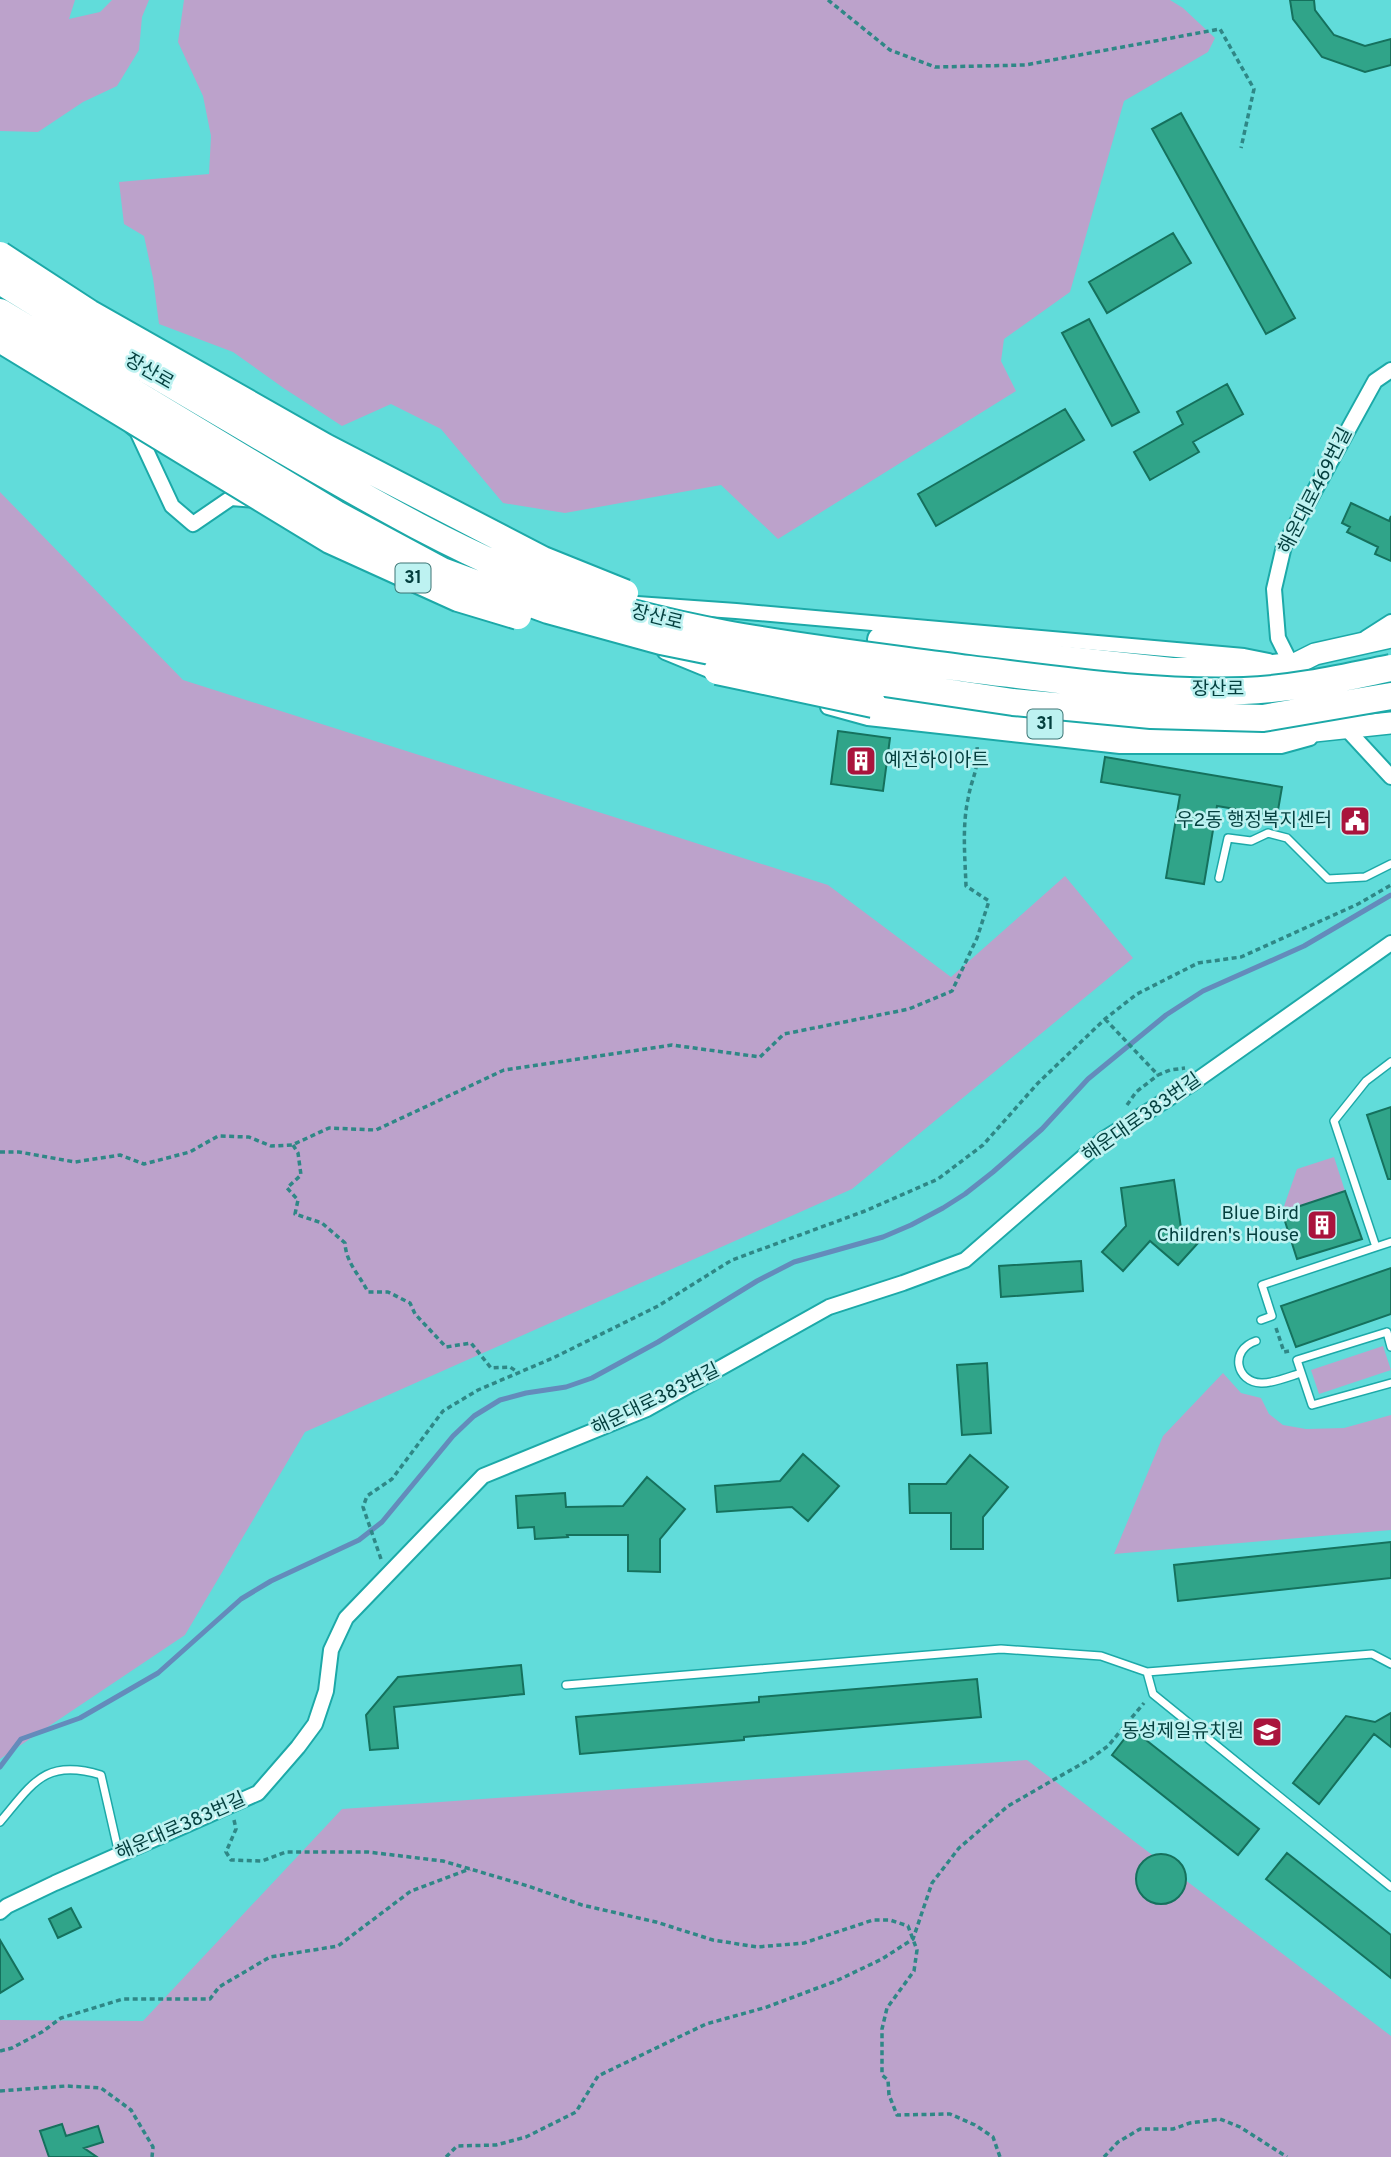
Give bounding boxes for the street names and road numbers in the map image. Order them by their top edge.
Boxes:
street label: 장산로 [120,348,178,396]
street label: 해운대로469번길 [1274,424,1358,558]
road number: 31 [396,564,430,592]
street label: 장산로 [629,600,685,636]
street label: 장산로 [1192,678,1244,702]
road number: 31 [1028,710,1062,738]
street label: 해운대로383번길 [1078,1068,1206,1168]
street label: 해운대로383번길 [588,1359,724,1441]
street label: 해운대로383번길 [112,1788,250,1866]

